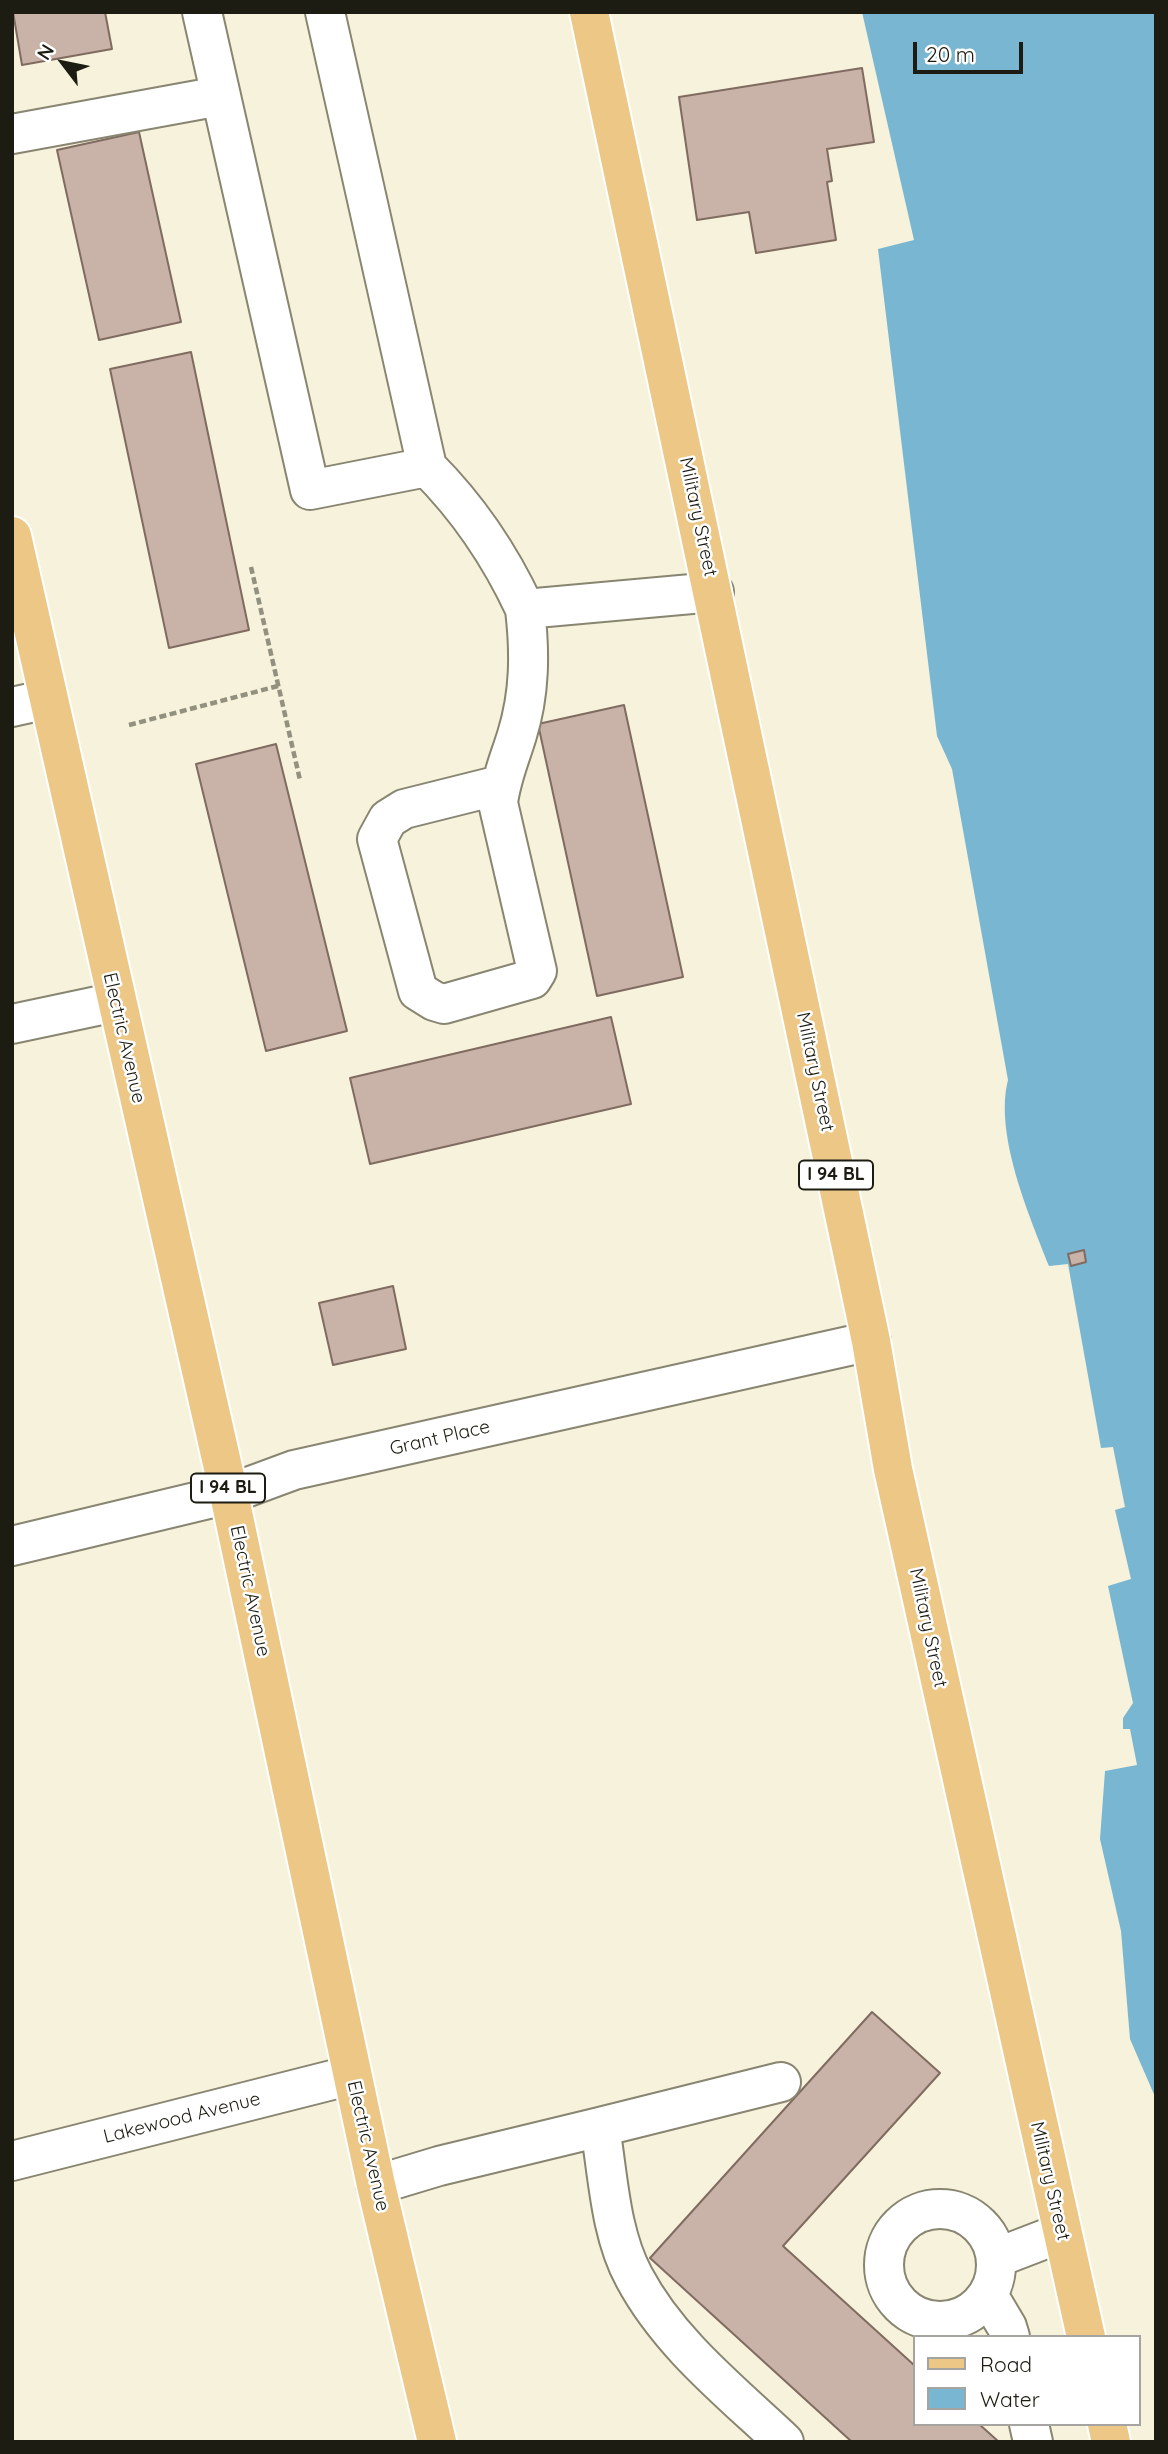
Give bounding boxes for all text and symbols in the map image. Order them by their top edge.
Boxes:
north arrow [28,28,98,98]
scale bar [916,28,1026,72]
text: N [31,40,59,64]
text: 20 m [926,41,975,67]
street label: Military Street [674,455,722,579]
street label: Electric Avenue [98,970,150,1106]
street label: Military Street [791,1010,839,1134]
road number: I 94 BL [799,1160,873,1190]
street label: Grant Place [388,1415,492,1461]
road number: I 94 BL [191,1474,265,1503]
street label: Electric Avenue [225,1523,275,1659]
street label: Military Street [904,1566,952,1690]
street label: Electric Avenue [342,2078,394,2214]
street label: Lakewood Avenue [101,2087,263,2149]
street label: Military Street [1025,2119,1075,2243]
legend [912,2335,1140,2426]
text: Road [980,2351,1032,2377]
text: Water [980,2386,1040,2412]

